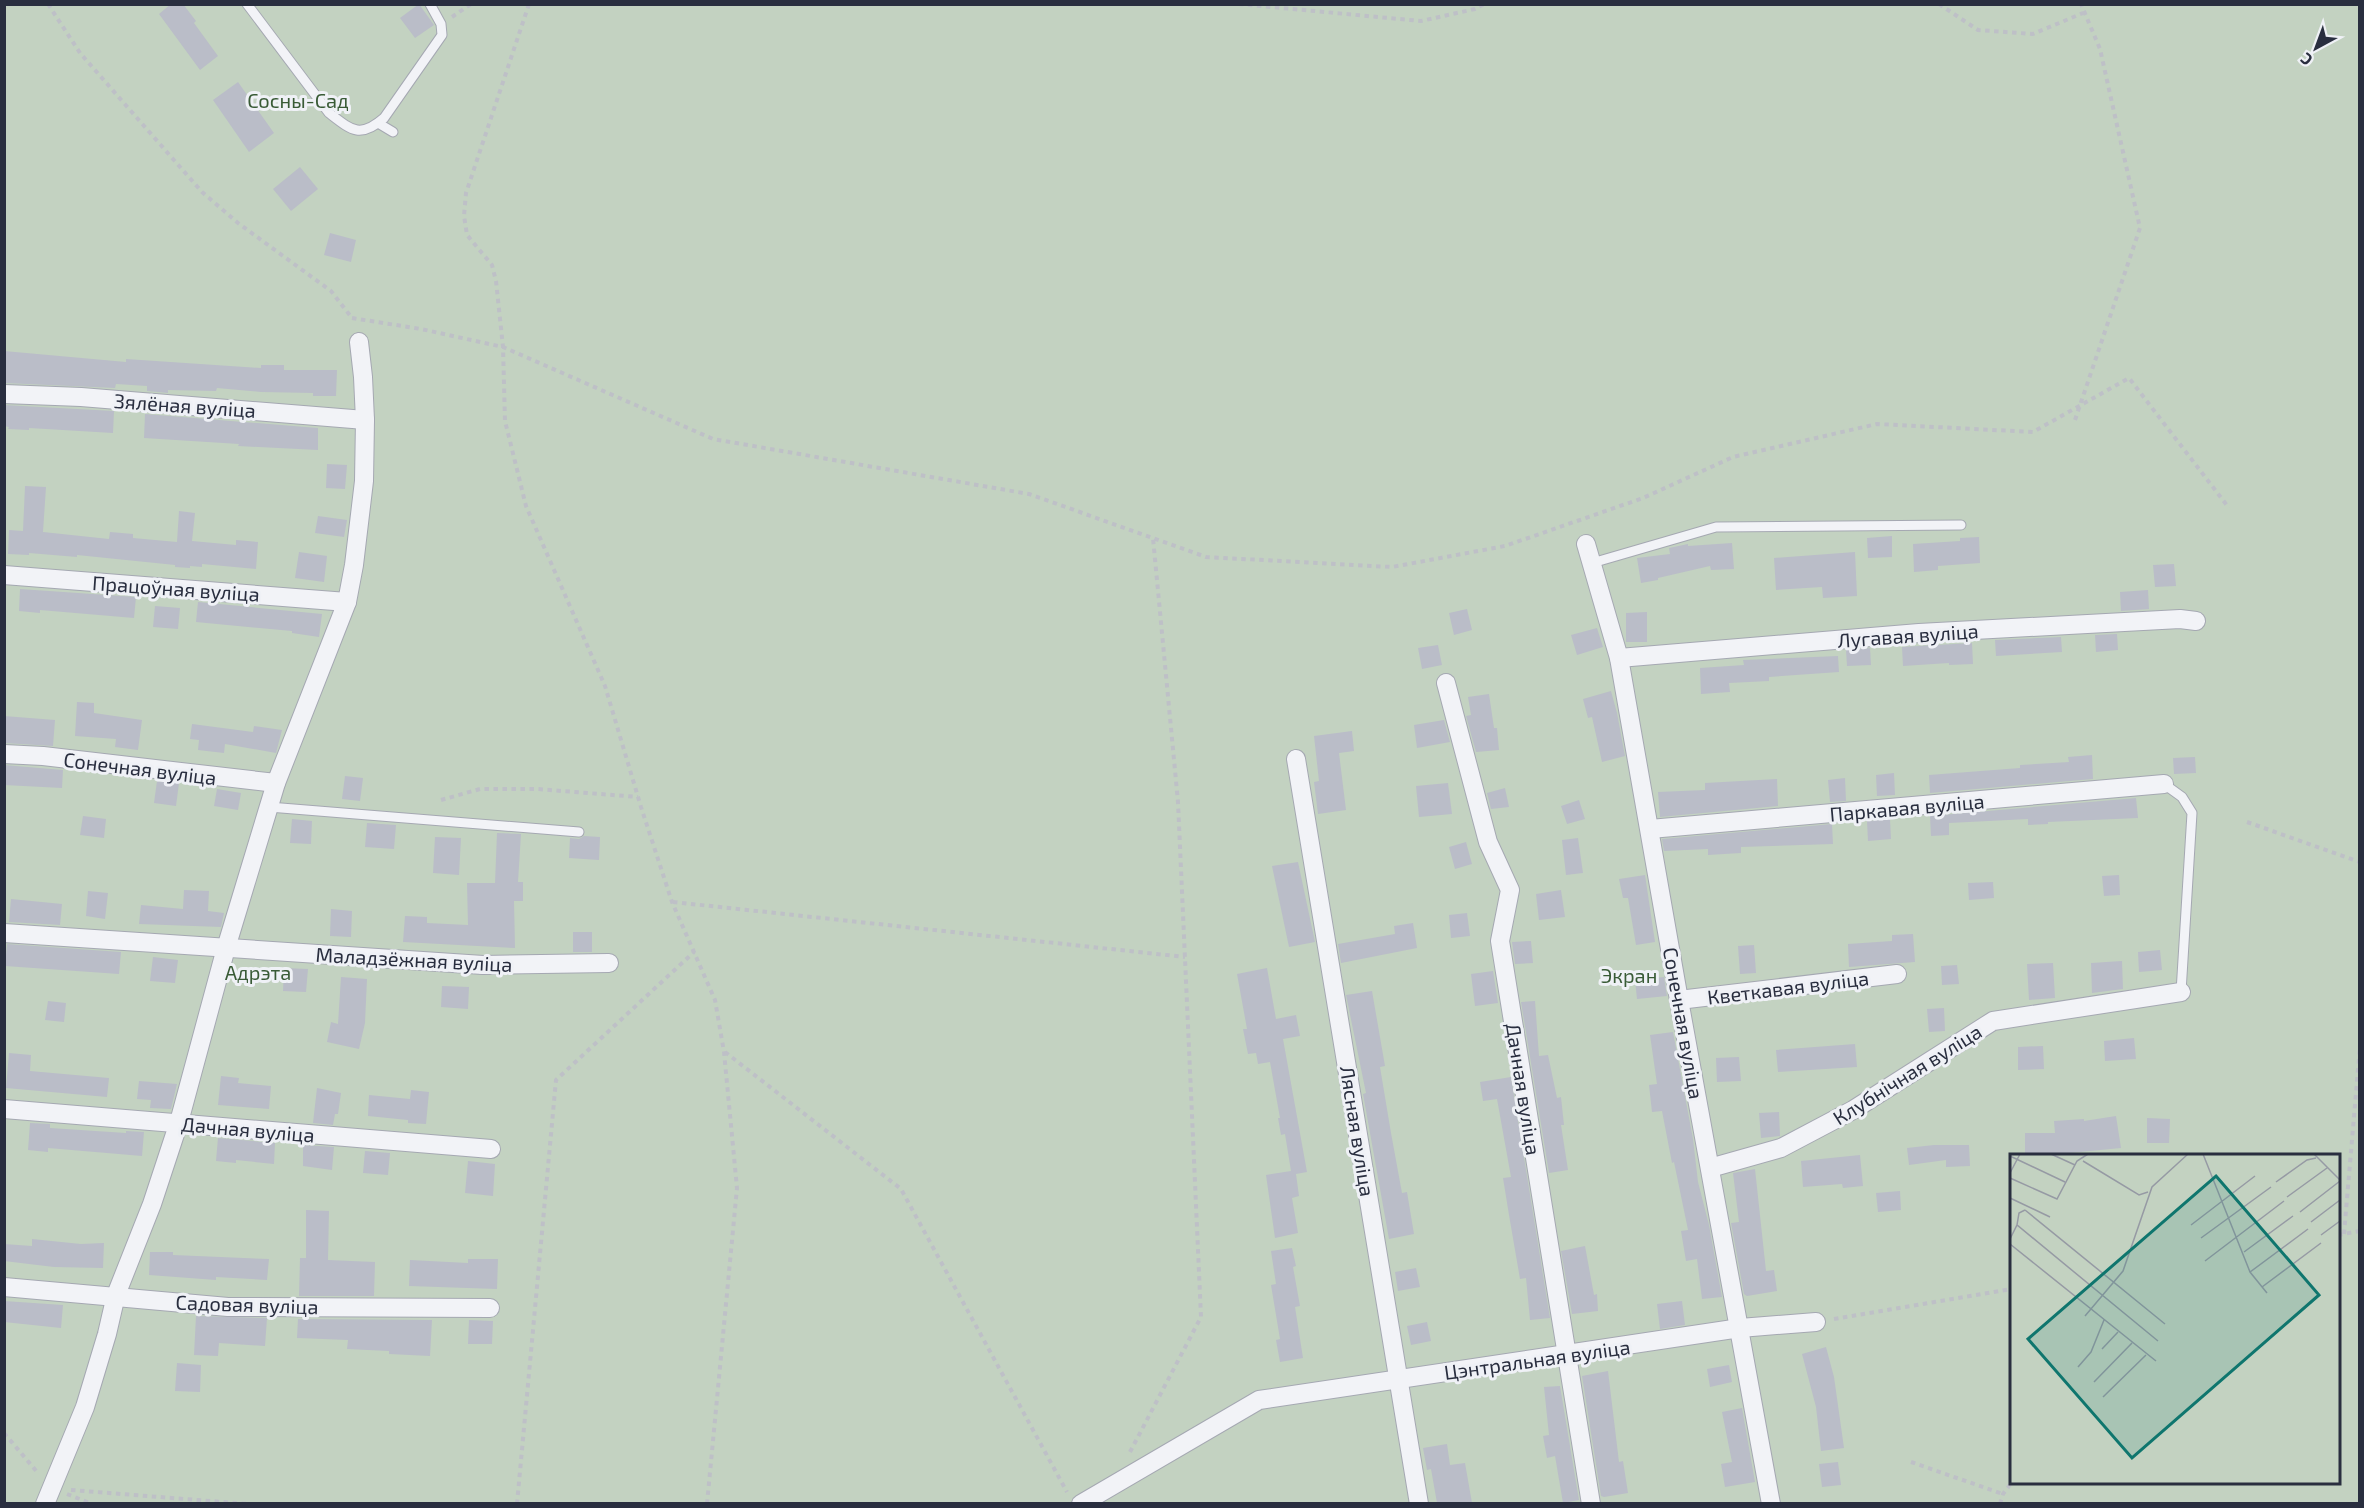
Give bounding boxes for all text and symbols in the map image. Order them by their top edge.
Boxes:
north arrow [2286,18,2346,78]
text: С [2296,49,2316,70]
park label: Сосны-Сад [247,88,349,112]
street label: Зялёная вуліца [113,388,257,423]
street label: Працоўная вуліца [91,570,261,607]
street label: Лугавая вуліца [1837,618,1979,653]
street label: Сонечная вуліца [62,747,218,790]
street label: Паркавая вуліца [1829,788,1986,827]
street label: Маладзёжная вуліца [315,942,513,977]
street label: Сонечная вуліца [1658,945,1709,1101]
park label: Адрэта [225,960,291,984]
park label: Экран [1601,963,1657,987]
street label: Кветкавая вуліца [1706,965,1870,1010]
street label: Клубнічная вуліца [1828,1019,1986,1130]
street label: Дачная вуліца [1501,1021,1546,1157]
street label: Лясная вуліца [1335,1064,1380,1198]
street label: Дачная вуліца [180,1111,316,1148]
inset map [2010,1154,2340,1484]
street label: Садовая вуліца [175,1290,319,1319]
street label: Цэнтральная вуліца [1442,1334,1632,1385]

